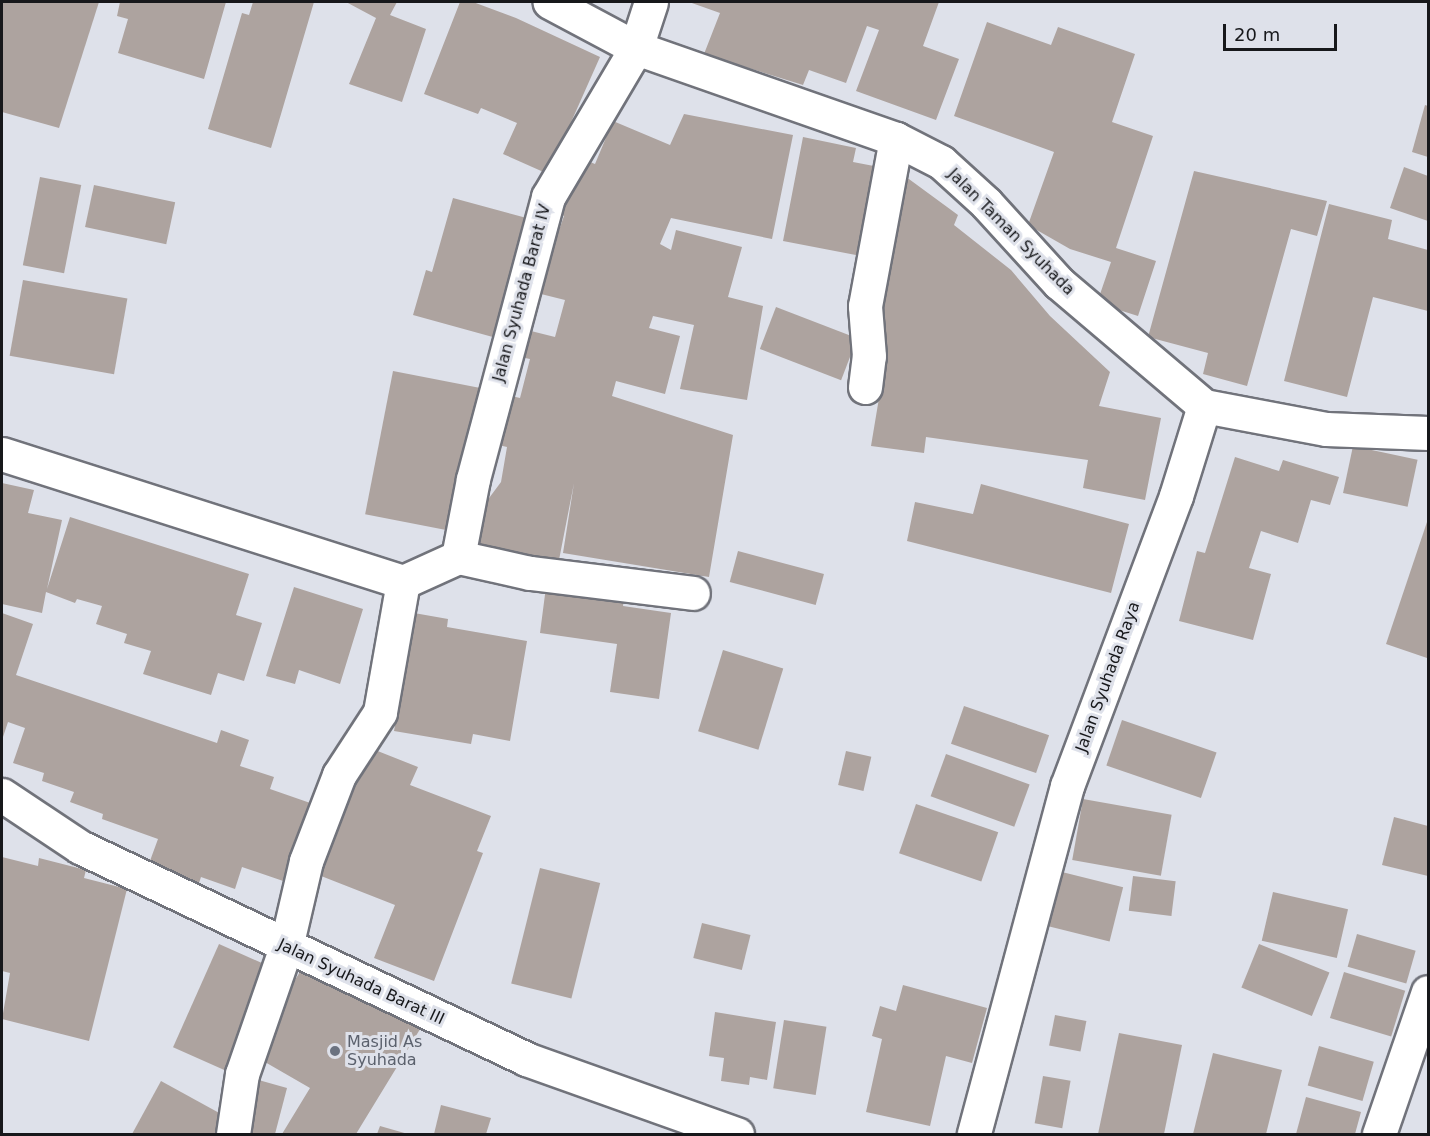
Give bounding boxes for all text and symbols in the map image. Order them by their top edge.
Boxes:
scale bar [1226,12,1340,50]
text: 20 m [1234,24,1280,45]
street label: Jalan Taman Syuhada [944,165,1078,299]
street label: Jalan Syuhada Barat IV [489,202,555,384]
street label: Jalan Syuhada Raya [1072,599,1144,755]
street label: Jalan Syuhada Barat III [275,935,447,1029]
place label: Masjid As Syuhada [347,1032,422,1070]
marker: Masjid As Syuhada [328,1044,342,1058]

